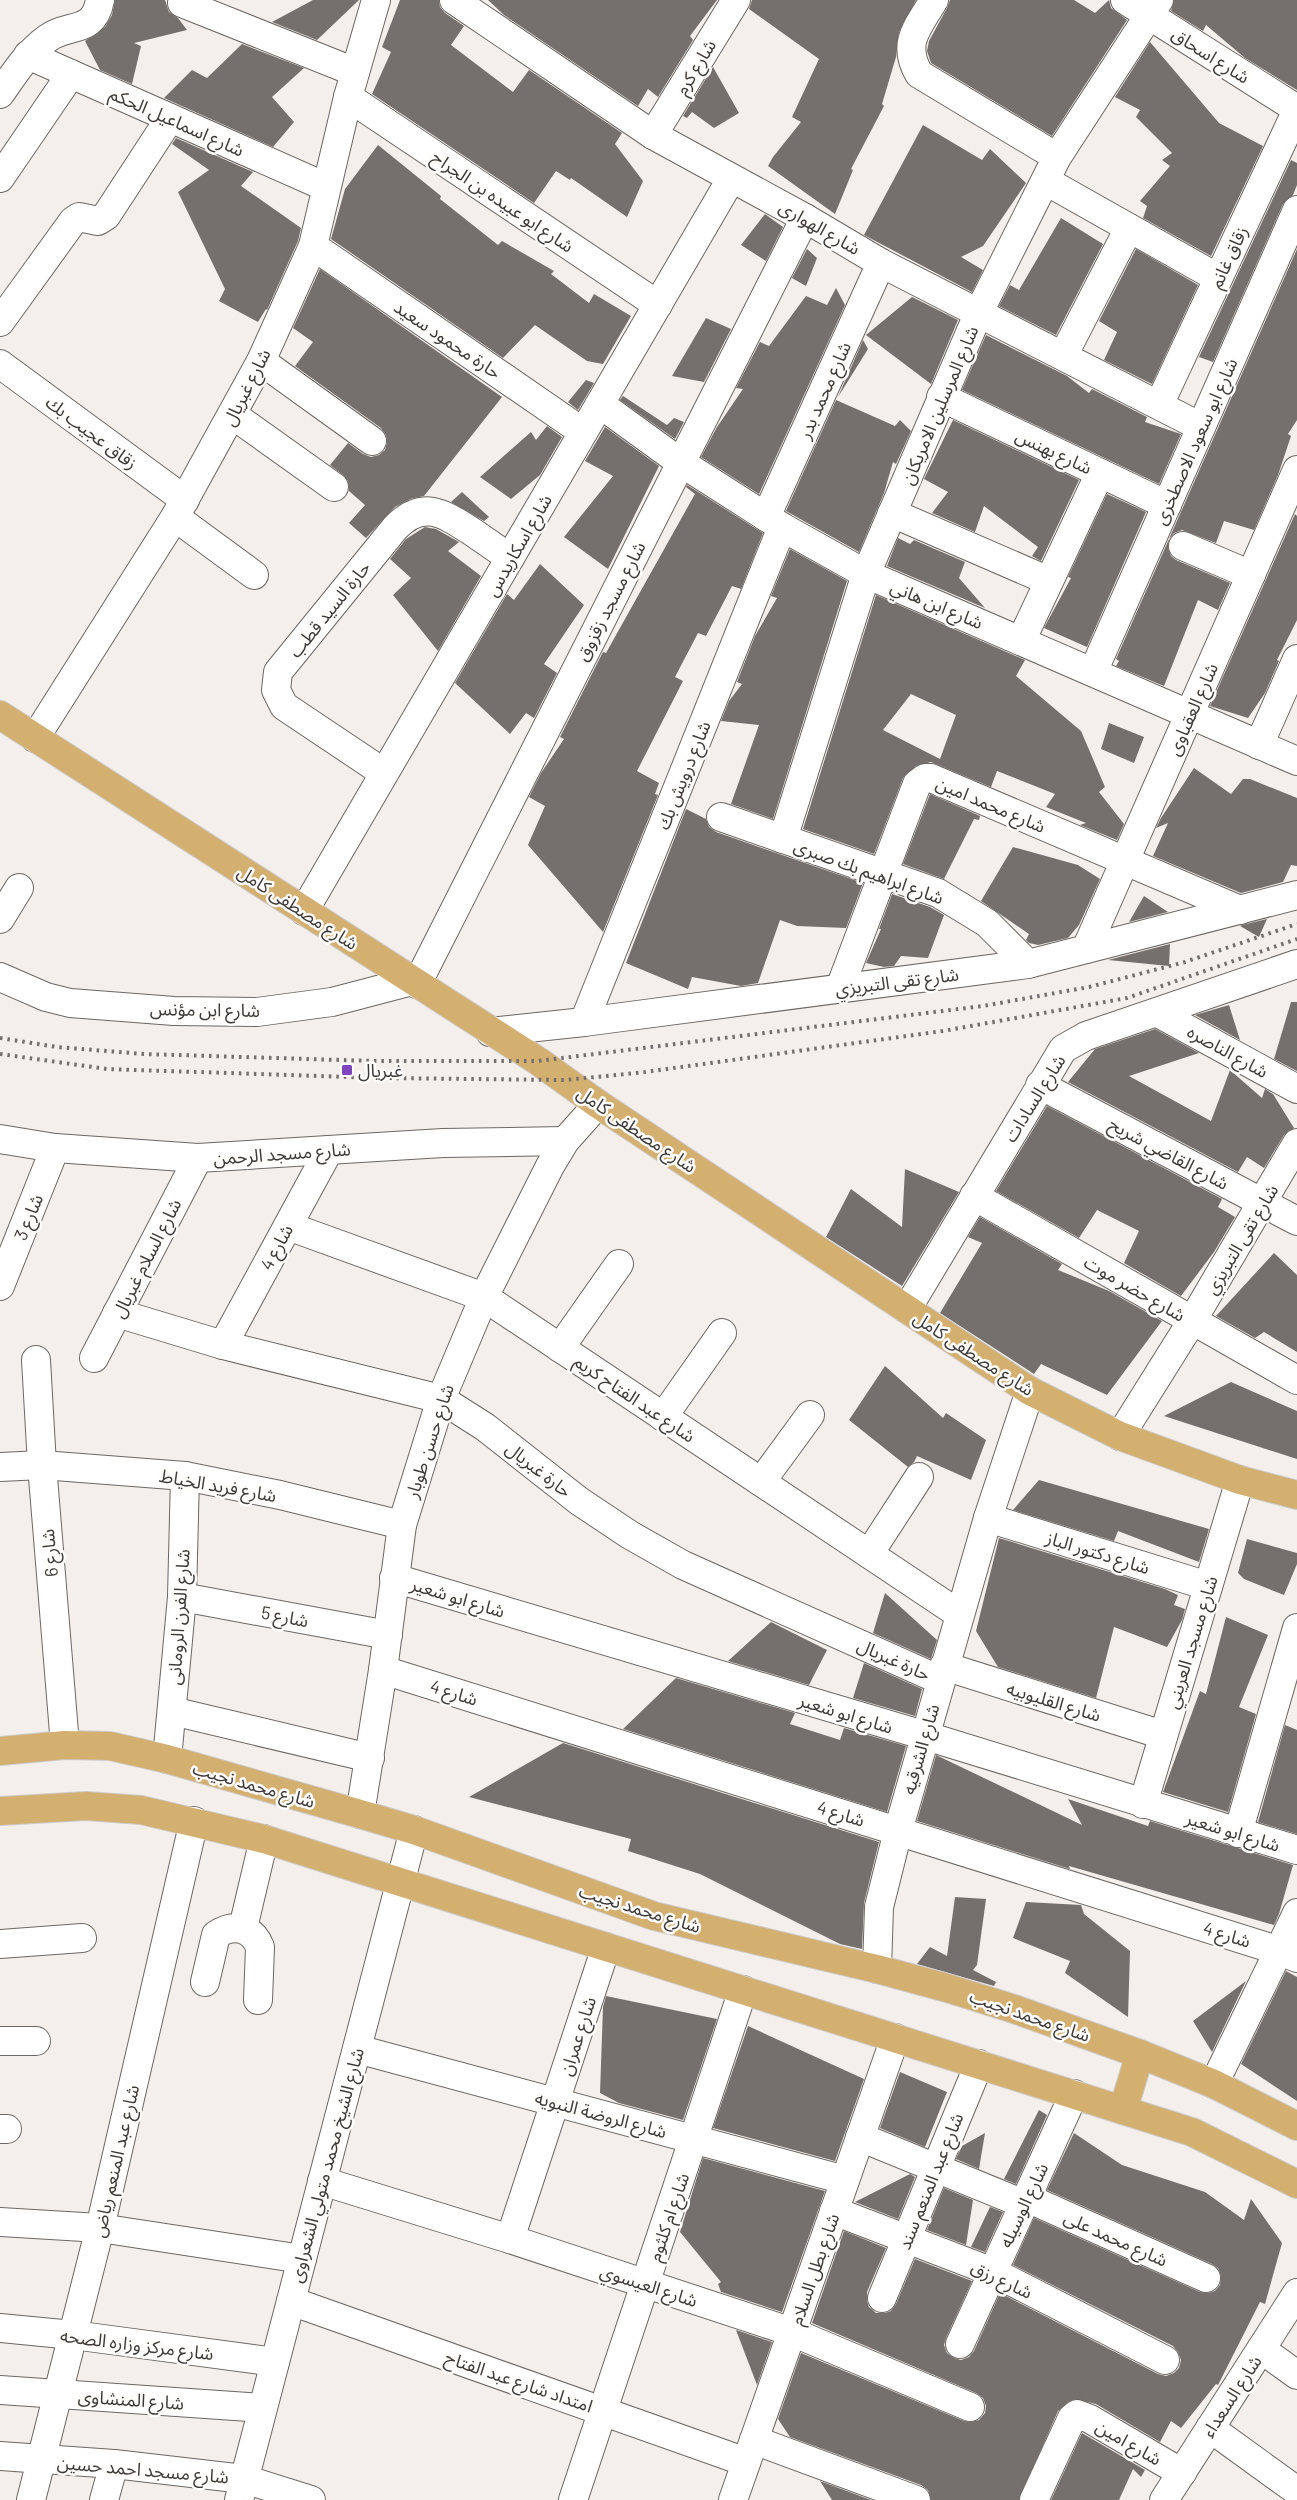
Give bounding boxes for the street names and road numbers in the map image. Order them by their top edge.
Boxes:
street label: شارع اسحاق [1166,22,1254,91]
street label: شارع كرم [670,35,724,101]
street label: شارع اسماعيل الحكم [105,81,248,164]
street label: شارع ابو عبيده بن الجراح [425,145,578,260]
street label: شارع الهوارى [774,195,864,262]
street label: زقاق غانم [1204,222,1255,293]
street label: حارة محمود سعيد [390,295,506,384]
street label: شارع المرسلين الامريكان [896,322,986,489]
street label: شارع محمد بدر [792,338,859,445]
street label: شارع غبريال [217,345,278,431]
street label: شارع ابو سعود الاصطخرى [1148,354,1245,529]
street label: زقاق عجيب بك [41,390,142,474]
street label: شارع بهنس [1011,424,1096,482]
street label: شارع اسكاريدس [480,490,560,602]
street label: شارع مسجد زقزوق [570,538,653,666]
street label: حارة السيد قطب [284,557,375,662]
street label: شارع ابن هاني [886,575,987,637]
street label: شارع العقباوى [1162,659,1226,760]
street label: شارع درويش بك [651,717,718,834]
street label: شارع محمد امين [931,771,1049,841]
street label: شارع ابراهيم بك صبرى [790,834,947,912]
street label: شارع مصطفى كامل [232,860,362,957]
street label: شارع تقى التبريزي [834,962,961,1003]
street label: شارع ابن مؤنس [150,997,260,1025]
street label: شارع الناصره [1182,1020,1272,1086]
street label: شارع السادات [998,1050,1073,1148]
street label: شارع مصطفى كامل [571,1081,701,1180]
street label: شارع القاضي شريح [1103,1112,1233,1197]
street label: شارع مسجد الرحمن [213,1137,352,1173]
street label: شارع تقى التبريزي [1200,1180,1286,1300]
street label: شارع 3 [9,1191,51,1245]
street label: شارع السلام غبريال [106,1195,189,1323]
street label: شارع 4 [255,1220,301,1276]
street label: شارع حضر موت [1079,1250,1189,1329]
street label: شارع مصطفى كامل [908,1306,1038,1403]
street label: شارع عبد الفتاح كريم [568,1349,700,1450]
street label: شارع حسن طوبار [400,1381,462,1503]
street label: حارة غبريال [501,1436,576,1502]
street label: شارع فريد الخياط [157,1464,278,1510]
street label: شارع دكتور الباز [1041,1526,1152,1582]
street label: شارع 6 [36,1528,66,1578]
street label: شارع الفرن الرومانى [162,1548,198,1686]
street label: شارع ابو شعير [406,1572,508,1626]
street label: شارع مسجد العريني [1160,1573,1225,1712]
street label: شارع 5 [259,1601,311,1635]
street label: حارة غبريال [854,1633,934,1686]
street label: شارع 4 [426,1674,480,1713]
street label: شارع القليوبيه [1003,1676,1104,1730]
street label: شارع ابو شعير [794,1688,896,1742]
street label: شارع الشرقيه [897,1701,947,1798]
street label: شارع محمد نجيب [189,1756,318,1816]
street label: شارع 4 [813,1795,867,1834]
street label: شارع ابو شعير [1181,1806,1283,1860]
street label: شارع محمد نجيب [575,1879,703,1941]
street label: شارع 4 [1199,1916,1253,1955]
street label: شارع محمد نجيب [966,1984,1093,2050]
street label: شارع عمران [554,1994,604,2079]
street label: شارع الشيخ محمد متولي الشعراوى [284,2045,372,2286]
street label: شارع عبد المنعم رياض [87,2083,147,2240]
street label: شارع الروضة النبويه [532,2086,669,2146]
street label: شارع عبد المنعم سند [893,2109,971,2254]
street label: شارع الوسيله [994,2159,1056,2253]
street label: شارع ام كلثوم [643,2170,697,2265]
street label: شارع محمد على [1059,2205,1171,2274]
street label: شارع بطل السلام [785,2210,847,2329]
street label: شارع رزق [966,2255,1036,2306]
street label: شارع العيسوي [596,2259,701,2315]
street label: شارع مركز وزاره الصحه [59,2324,215,2368]
street label: امتداد شارع عبد الفتاح [441,2345,596,2420]
street label: شارع السعداء [1196,2351,1269,2443]
street label: شارع المنشاوى [77,2384,185,2418]
street label: شارع امين [1090,2414,1166,2473]
street label: شارع مسجد احمد حسين [56,2451,230,2491]

